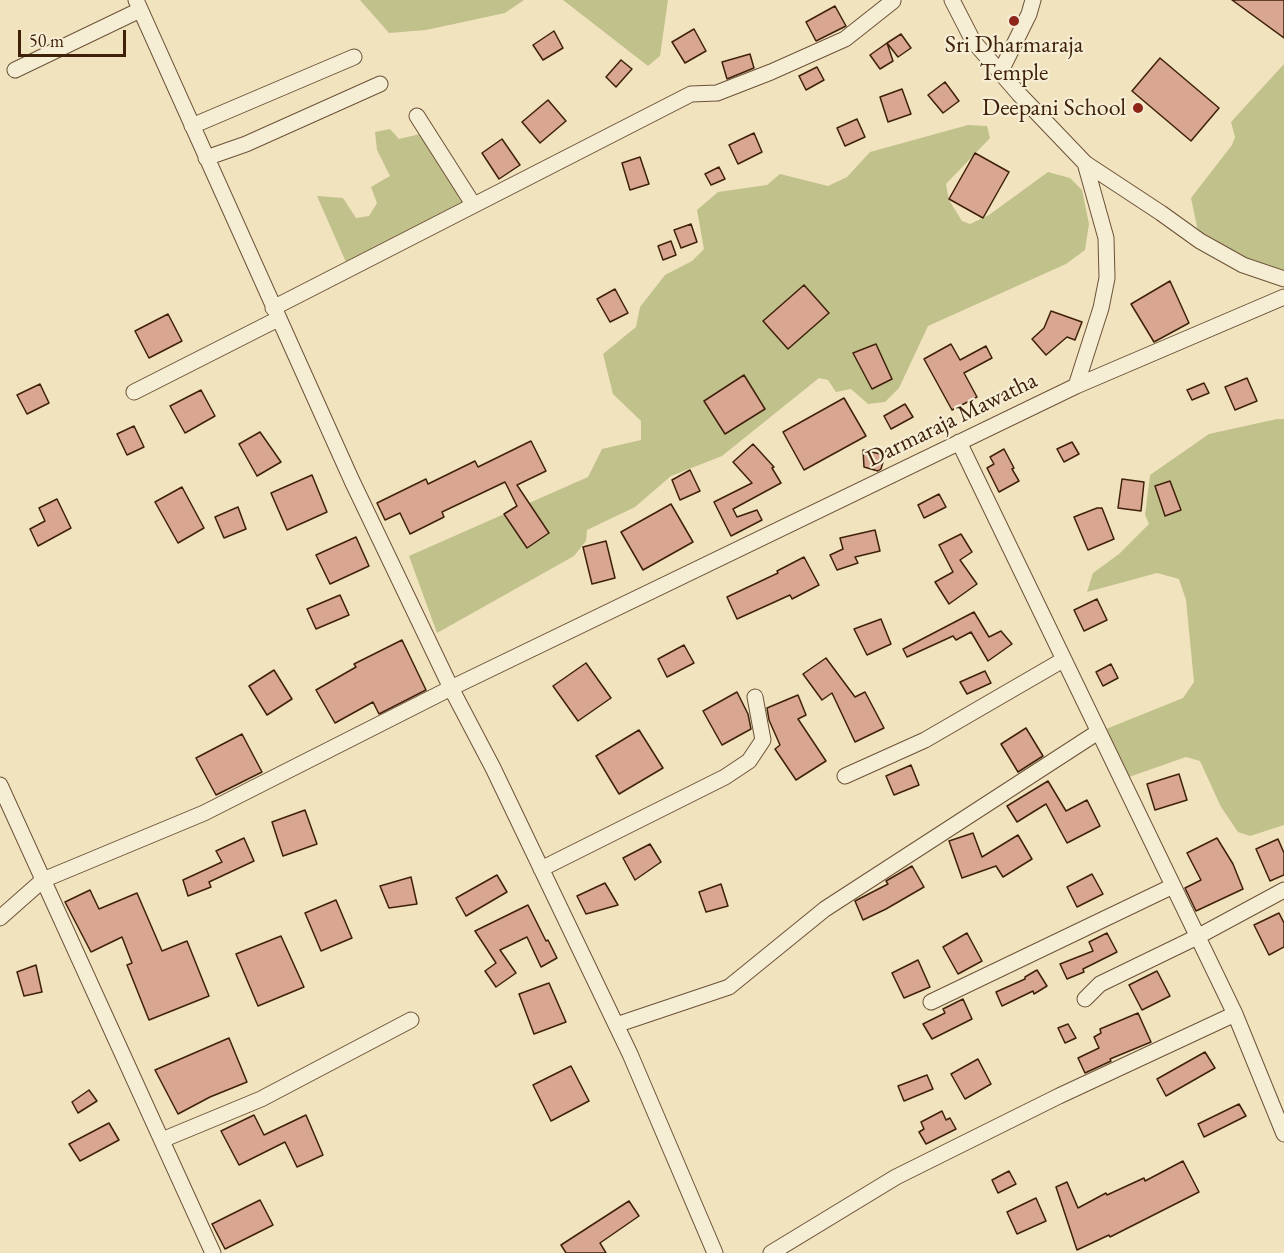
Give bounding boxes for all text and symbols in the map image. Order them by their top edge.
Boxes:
marker: Sri Dharmaraja Temple [1007,14,1021,28]
scale bar [21,18,129,56]
text: 50 m [29,29,64,52]
place label: Sri Dharmaraja Temple [945,31,1083,87]
place label: Deepani School [982,94,1126,122]
marker: Deepani School [1131,101,1145,115]
street label: Darmaraja Mawatha [862,366,1042,474]

